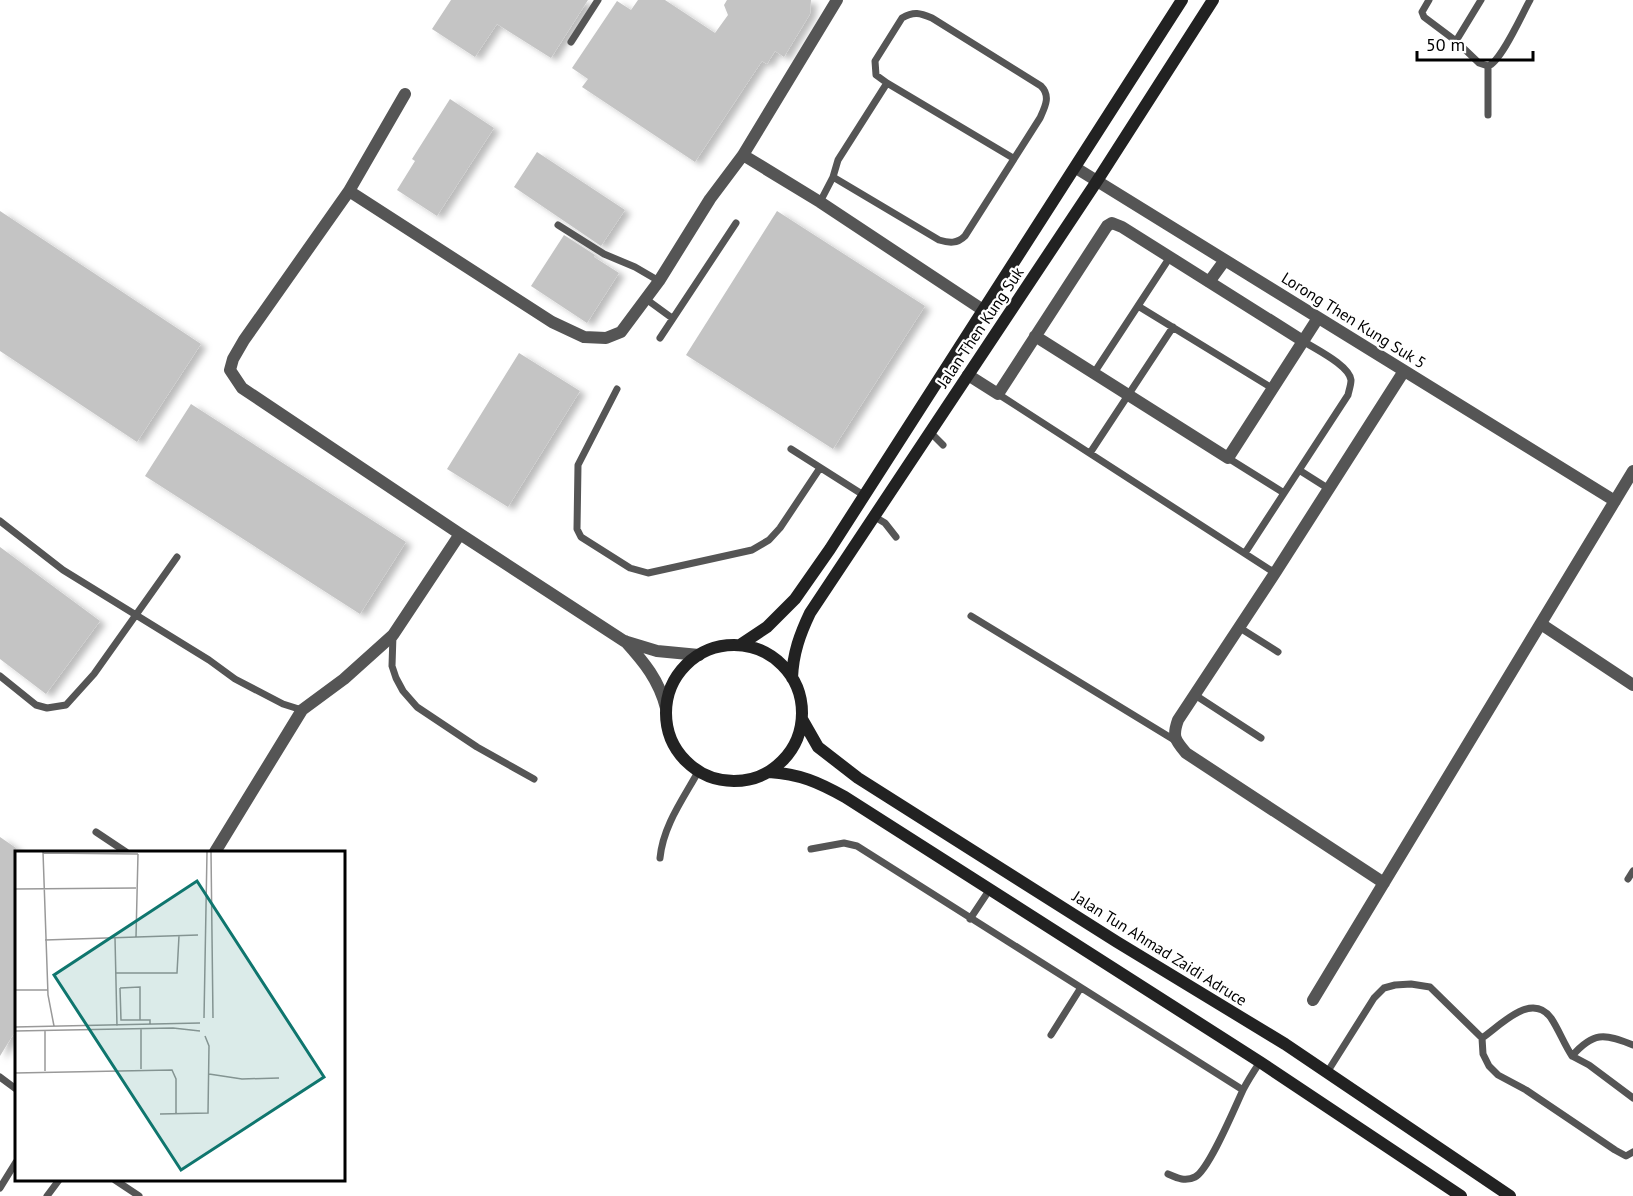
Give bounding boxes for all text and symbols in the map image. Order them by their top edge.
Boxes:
scale bar [1417,24,1532,62]
text: 50 m [1426,33,1465,56]
street label: Jalan Then Kung Suk [932,263,1028,392]
street label: Lorong Then Kung Suk 5 [1278,267,1430,373]
inset map [15,851,345,1181]
street label: Jalan Tun Ahmad Zaidi Adruce [1068,885,1251,1010]

